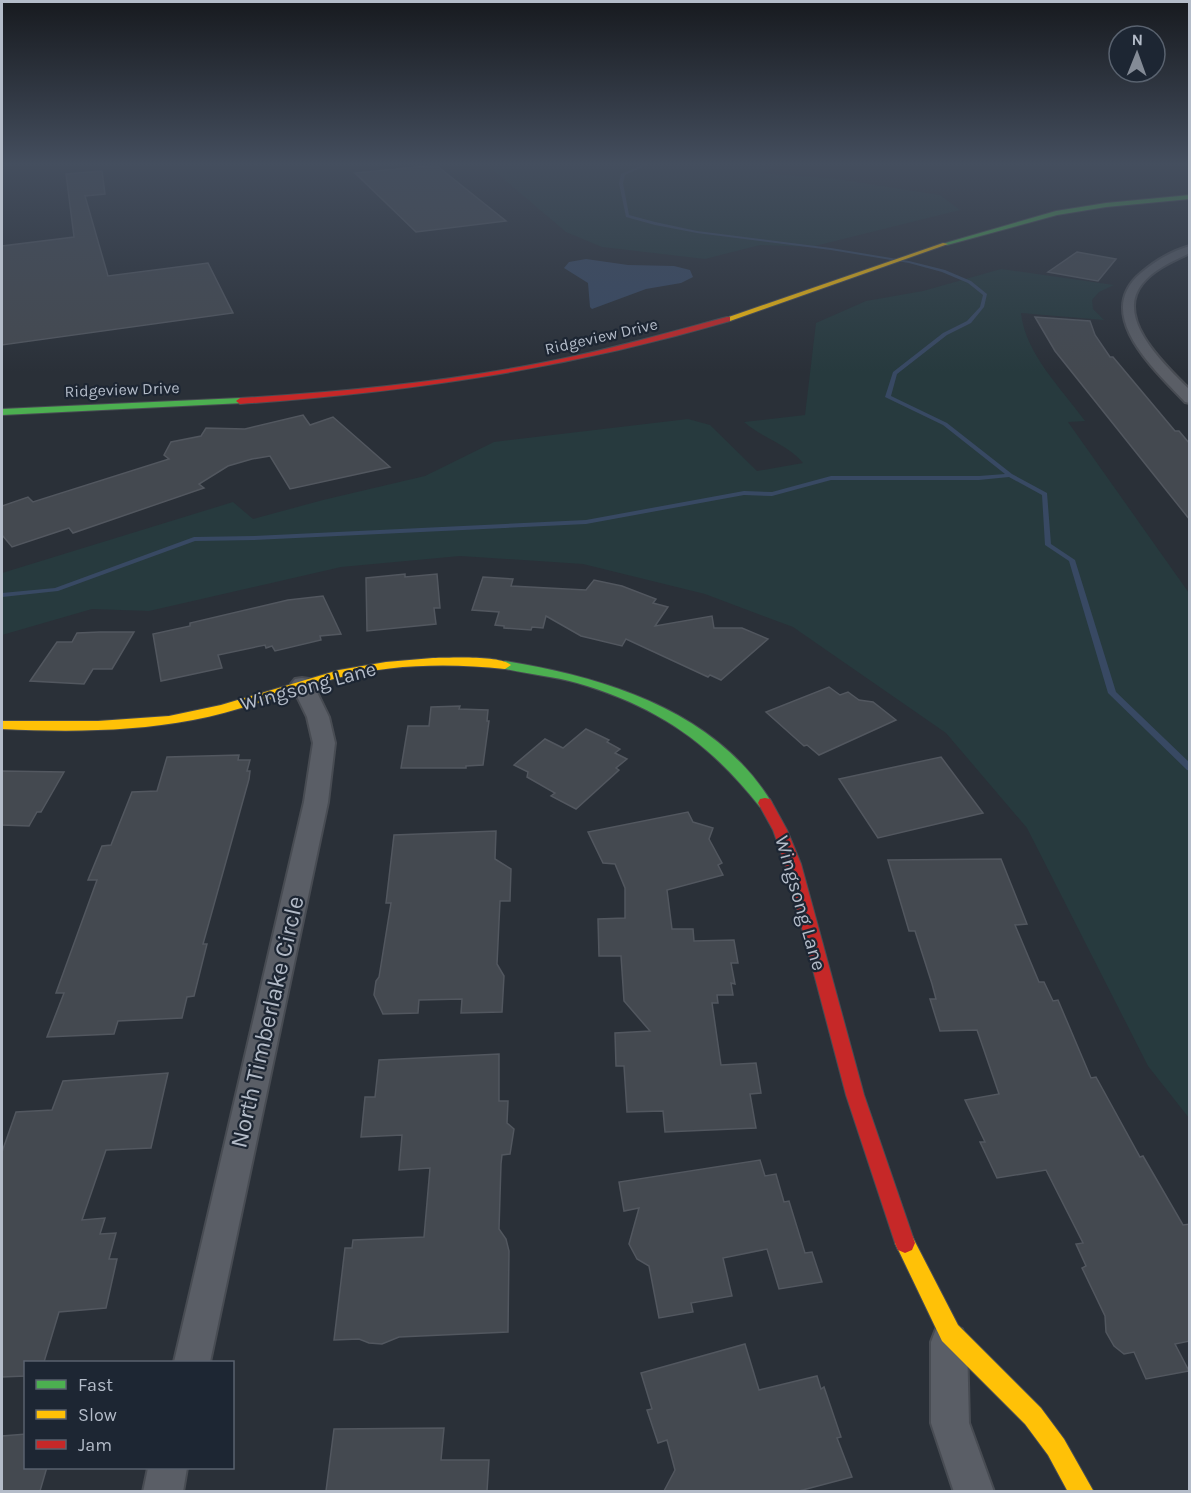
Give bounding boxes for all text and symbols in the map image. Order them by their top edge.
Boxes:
north arrow [1107,24,1167,84]
text: N [1131,30,1143,49]
street label: Ridgeview Drive [543,314,659,359]
street label: Ridgeview Drive [64,378,180,401]
street label: Wingsong Lane [238,657,378,716]
street label: Wingsong Lane [770,833,831,973]
street label: North Timberlake Circle [224,893,310,1151]
legend [24,1361,234,1469]
text: Fast [78,1374,113,1396]
text: Slow [78,1404,117,1426]
text: Jam [78,1434,112,1456]

